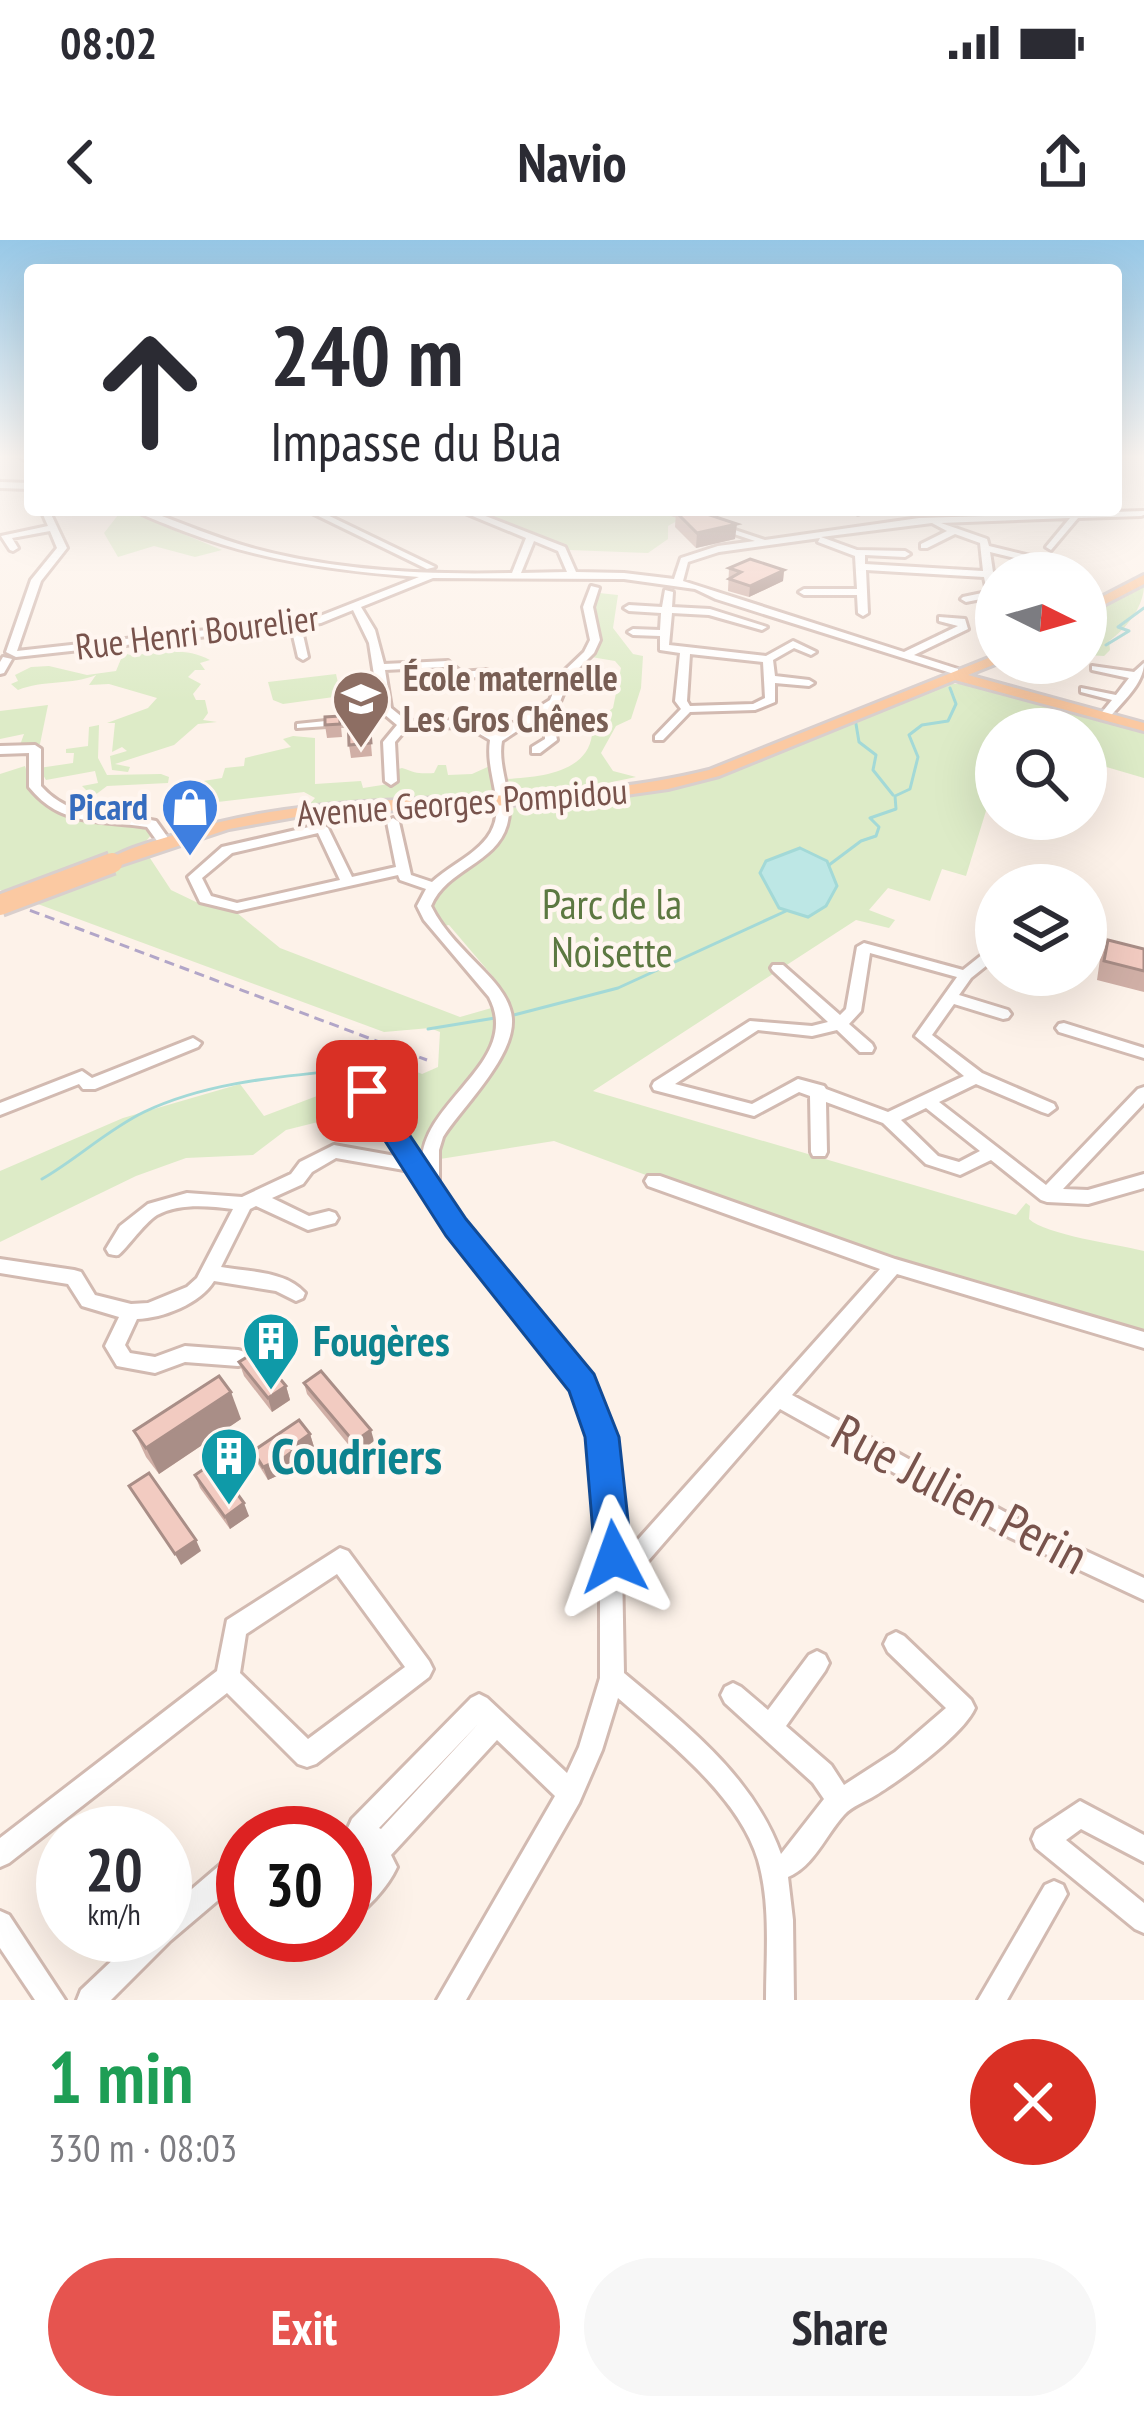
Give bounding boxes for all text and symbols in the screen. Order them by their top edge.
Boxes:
text: 08:02 [60,13,157,71]
text: Navio [517,127,627,197]
icon: back [48,129,114,195]
icon: share [1030,129,1096,195]
text: 240 m [270,300,463,409]
icon: ahead [72,312,228,468]
text: Impasse du Bua [270,406,562,476]
north arrow [975,552,1107,684]
map controls [975,552,1107,996]
street label: Rue Henri Bourelier [73,593,321,670]
place label: École maternelle Les Gros Chênes [403,654,618,742]
school or university icon: École maternelle Les Gros Chênes [330,668,392,750]
button: search [975,708,1107,840]
street label: Avenue Georges Pompidou [295,767,629,836]
shop icon: Picard [159,776,221,858]
place label: Picard [69,783,148,830]
button: layers [975,864,1107,996]
park label: Parc de la Noisette [542,876,682,979]
pin [316,1040,418,1142]
icon: arrive [334,1058,400,1124]
building icon: Fougères [240,1310,302,1392]
place label: Fougères [313,1313,450,1368]
street label: Rue Julien Perin [821,1398,1100,1588]
place label: Coudriers [271,1422,442,1488]
building icon: Coudriers [198,1425,260,1507]
position arrow [551,1494,677,1620]
speed limit sign: 30 [216,1806,372,1962]
text: 20 [85,1830,143,1908]
text: km/h [87,1894,141,1933]
text: 1 min [48,2030,193,2123]
button: close [970,2039,1096,2165]
text: 330 m · 08:03 [48,2122,237,2173]
button: Exit [48,2258,560,2396]
button: Share [584,2258,1096,2396]

